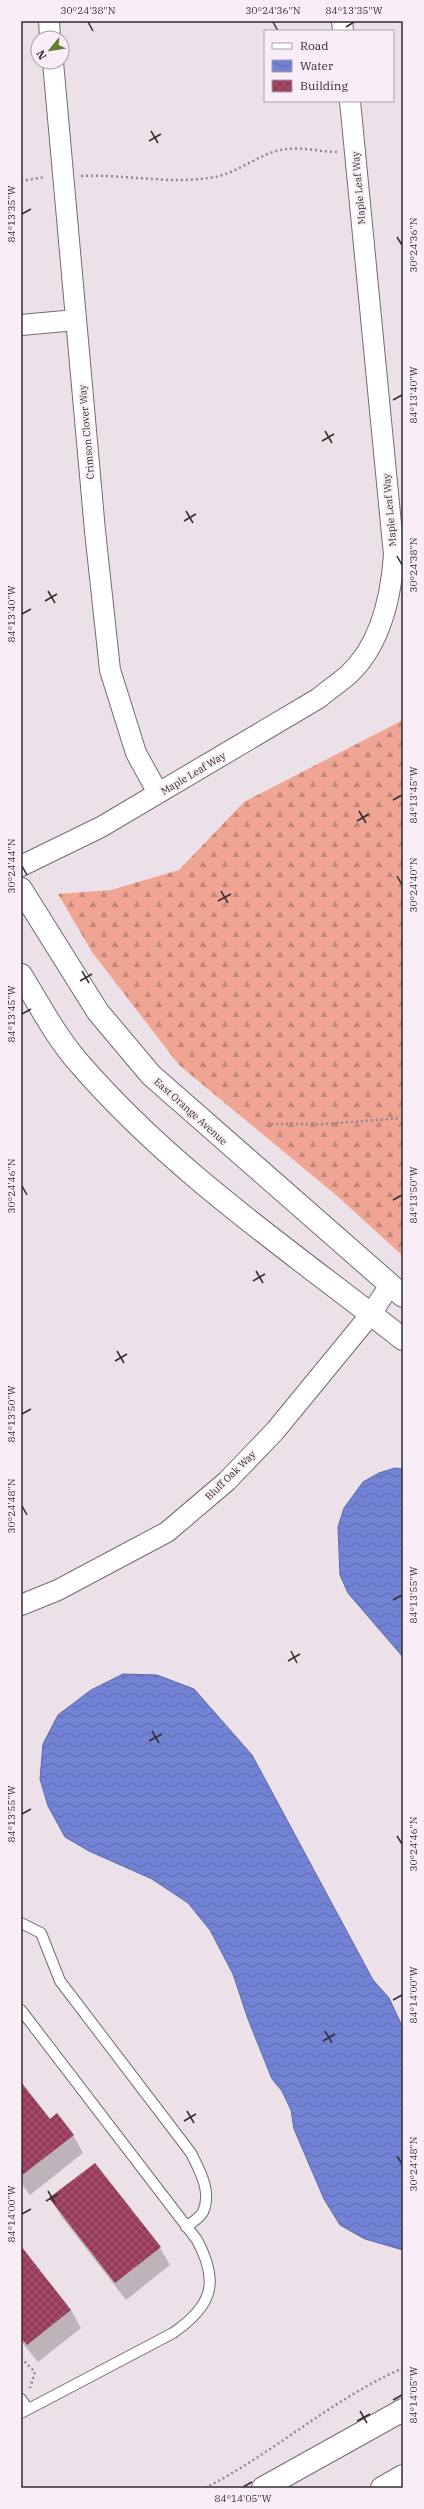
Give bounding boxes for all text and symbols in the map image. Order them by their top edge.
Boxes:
text: 30°24'38"N [61,4,116,17]
text: 30°24'36"N [246,4,301,17]
text: 84°13'35"W [325,4,383,17]
north arrow [30,30,70,70]
legend [264,30,394,102]
text: Road [300,38,329,53]
text: N [33,47,50,62]
text: Water [300,58,334,73]
text: Building [300,78,348,93]
street label: Maple Leaf Way [349,150,368,225]
text: 84°13'35"W [5,185,18,243]
text: 30°24'36"N [407,217,420,273]
text: 84°13'40"W [407,366,420,424]
street label: Crimson Clover Way [76,383,97,480]
street label: Maple Leaf Way [380,472,399,547]
text: 30°24'38"N [407,537,420,593]
text: 84°13'40"W [5,585,18,643]
street label: Maple Leaf Way [158,749,229,798]
text: 84°13'45"W [407,766,420,824]
text: 30°24'44"N [5,838,18,894]
text: 30°24'40"N [407,857,420,913]
text: 84°13'45"W [5,985,18,1043]
street label: East Orange Avenue [151,1075,230,1148]
text: 30°24'46"N [5,1158,18,1214]
text: 84°13'50"W [407,1166,420,1224]
text: 84°13'50"W [5,1385,18,1443]
street label: Bluff Oak Way [202,1447,259,1503]
text: 30°24'48"N [5,1478,18,1534]
text: 84°13'55"W [407,1566,420,1624]
text: 84°13'55"W [5,1785,18,1843]
text: 30°24'46"N [407,1816,420,1872]
text: 84°14'00"W [407,1966,420,2024]
text: 30°24'48"N [407,2136,420,2192]
text: 84°14'00"W [5,2185,18,2243]
text: 84°14'05"W [407,2366,420,2424]
text: 84°14'05"W [214,2492,272,2505]

